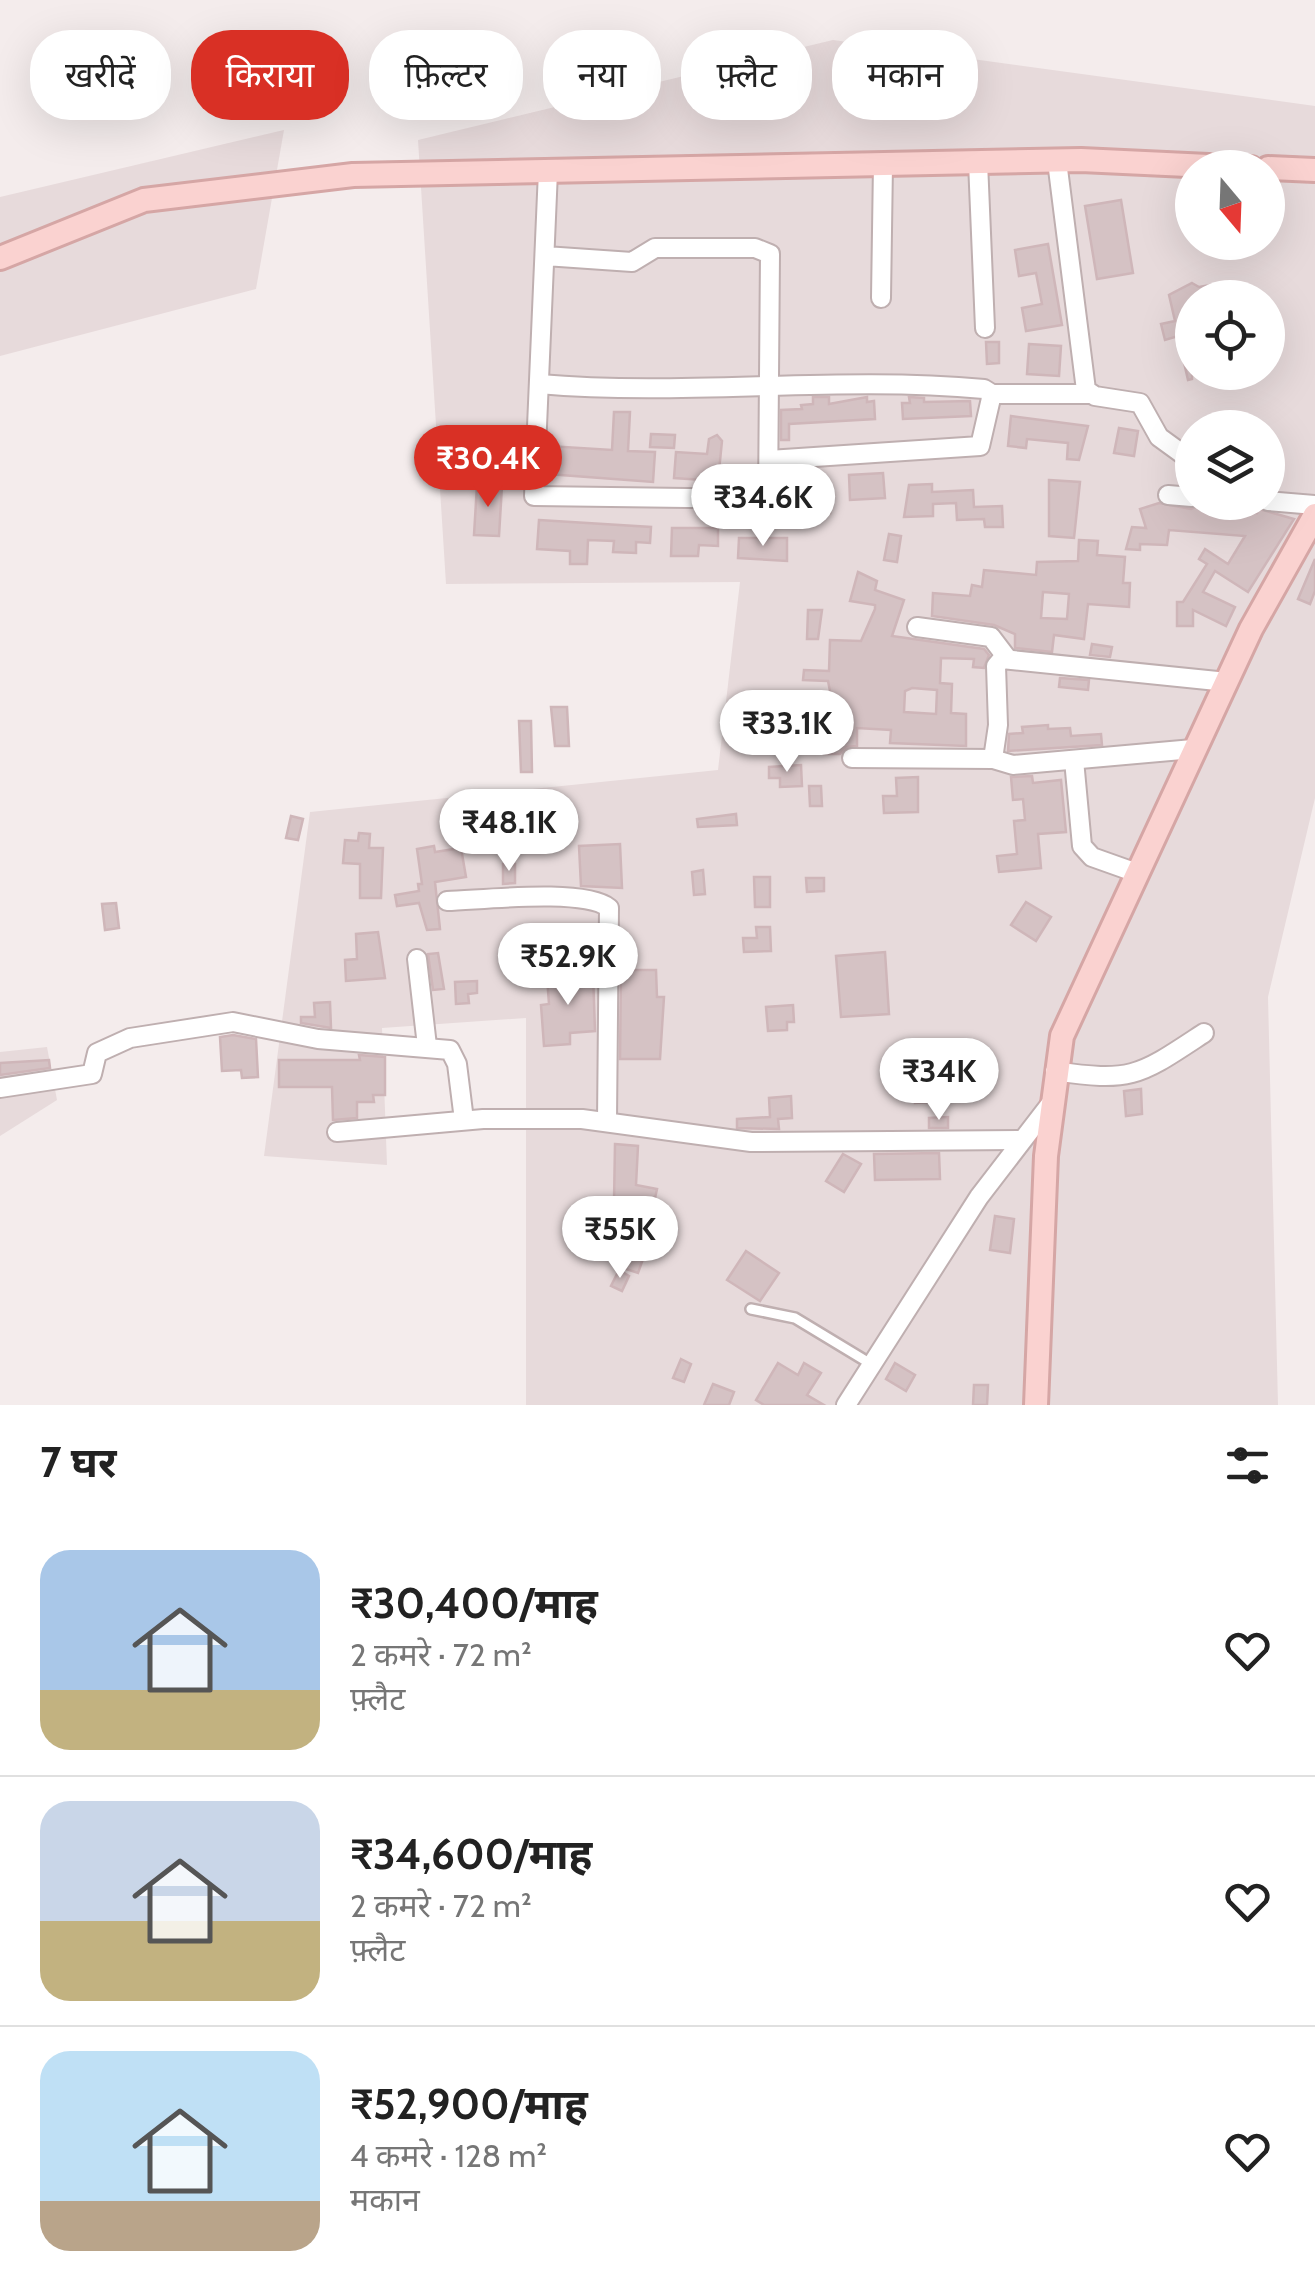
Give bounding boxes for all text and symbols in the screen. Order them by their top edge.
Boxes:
chip: खरीदें [30,30,171,120]
chip: किराया [191,30,349,120]
chip: फ़िल्टर [369,30,523,120]
chip: नया [543,30,661,120]
chip: फ़्लैट [681,30,812,120]
chip: मकान [832,30,978,120]
north arrow [1175,150,1285,260]
map controls [1175,150,1285,520]
button: locate [1175,280,1285,390]
button: layers [1175,410,1285,520]
pin: ₹30.4K [407,425,569,510]
text: ₹30.4K [436,438,540,477]
pin: ₹34.6K [682,464,844,549]
text: ₹34.6K [713,477,813,516]
pin: ₹33.1K [706,690,868,775]
text: ₹33.1K [742,703,832,742]
pin: ₹48.1K [428,789,590,874]
text: ₹48.1K [461,802,557,841]
pin: ₹52.9K [487,923,649,1008]
text: ₹52.9K [520,936,616,975]
pin: ₹34K [880,1038,998,1123]
text: ₹34K [902,1051,976,1090]
pin: ₹55K [561,1196,679,1281]
text: ₹55K [584,1209,656,1248]
text: 7 घर [40,1436,117,1488]
icon: filters [1220,1438,1275,1493]
text: ₹30,400/माह [350,1577,598,1629]
icon: home [120,1590,240,1710]
icon: heart [1220,1623,1275,1678]
text: 2 कमरे · 72 m² [350,1635,532,1674]
text: फ़्लैट [350,1679,405,1718]
text: ₹34,600/माह [350,1828,592,1880]
icon: home [120,1841,240,1961]
icon: heart [1220,1874,1275,1929]
text: 2 कमरे · 72 m² [350,1886,532,1925]
text: फ़्लैट [350,1930,405,1969]
text: ₹52,900/माह [350,2078,588,2130]
icon: home [120,2091,240,2211]
icon: heart [1220,2124,1275,2179]
text: 4 कमरे · 128 m² [350,2136,547,2175]
text: मकान [350,2180,420,2219]

